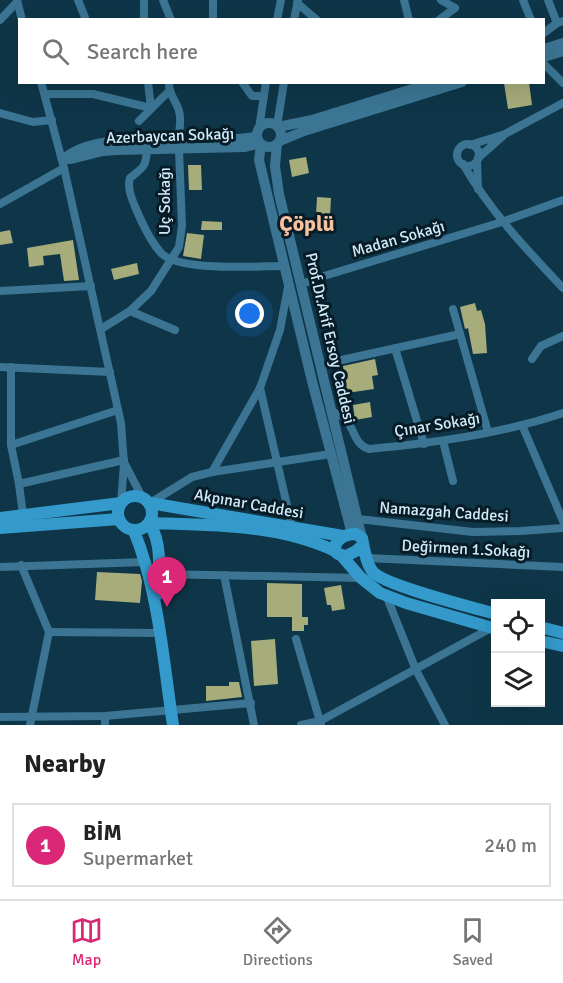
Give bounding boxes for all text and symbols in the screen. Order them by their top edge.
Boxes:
search box [18,18,545,84]
icon: search [39,35,72,68]
text: Search here [87,38,198,65]
street label: Azerbaycan Sokağı [106,124,234,148]
street label: Uç Sokağı [155,167,175,235]
district label: Çöplü [279,210,335,237]
street label: Madan Sokağı [349,216,447,262]
street label: Prof.Dr.Arif Ersoy Caddesi [301,251,359,426]
your location [235,299,264,328]
street label: Çınar Sokağı [393,408,481,442]
street label: Akpınar Caddesi [193,485,305,523]
street label: Namazgah Caddesi [379,498,509,526]
street label: Değirmen 1.Sokağı [401,536,531,562]
pin: 1 [148,558,186,607]
map controls [491,599,545,707]
button: locate [491,599,545,653]
button: layers [491,653,545,707]
text: Nearby [24,748,105,780]
text: BİM [83,819,122,846]
text: 1 [40,833,51,858]
text: 240 m [484,833,537,858]
text: Supermarket [83,846,193,871]
tab: Map [70,914,103,970]
tab: Directions [243,914,313,970]
tab: Saved [453,914,493,970]

